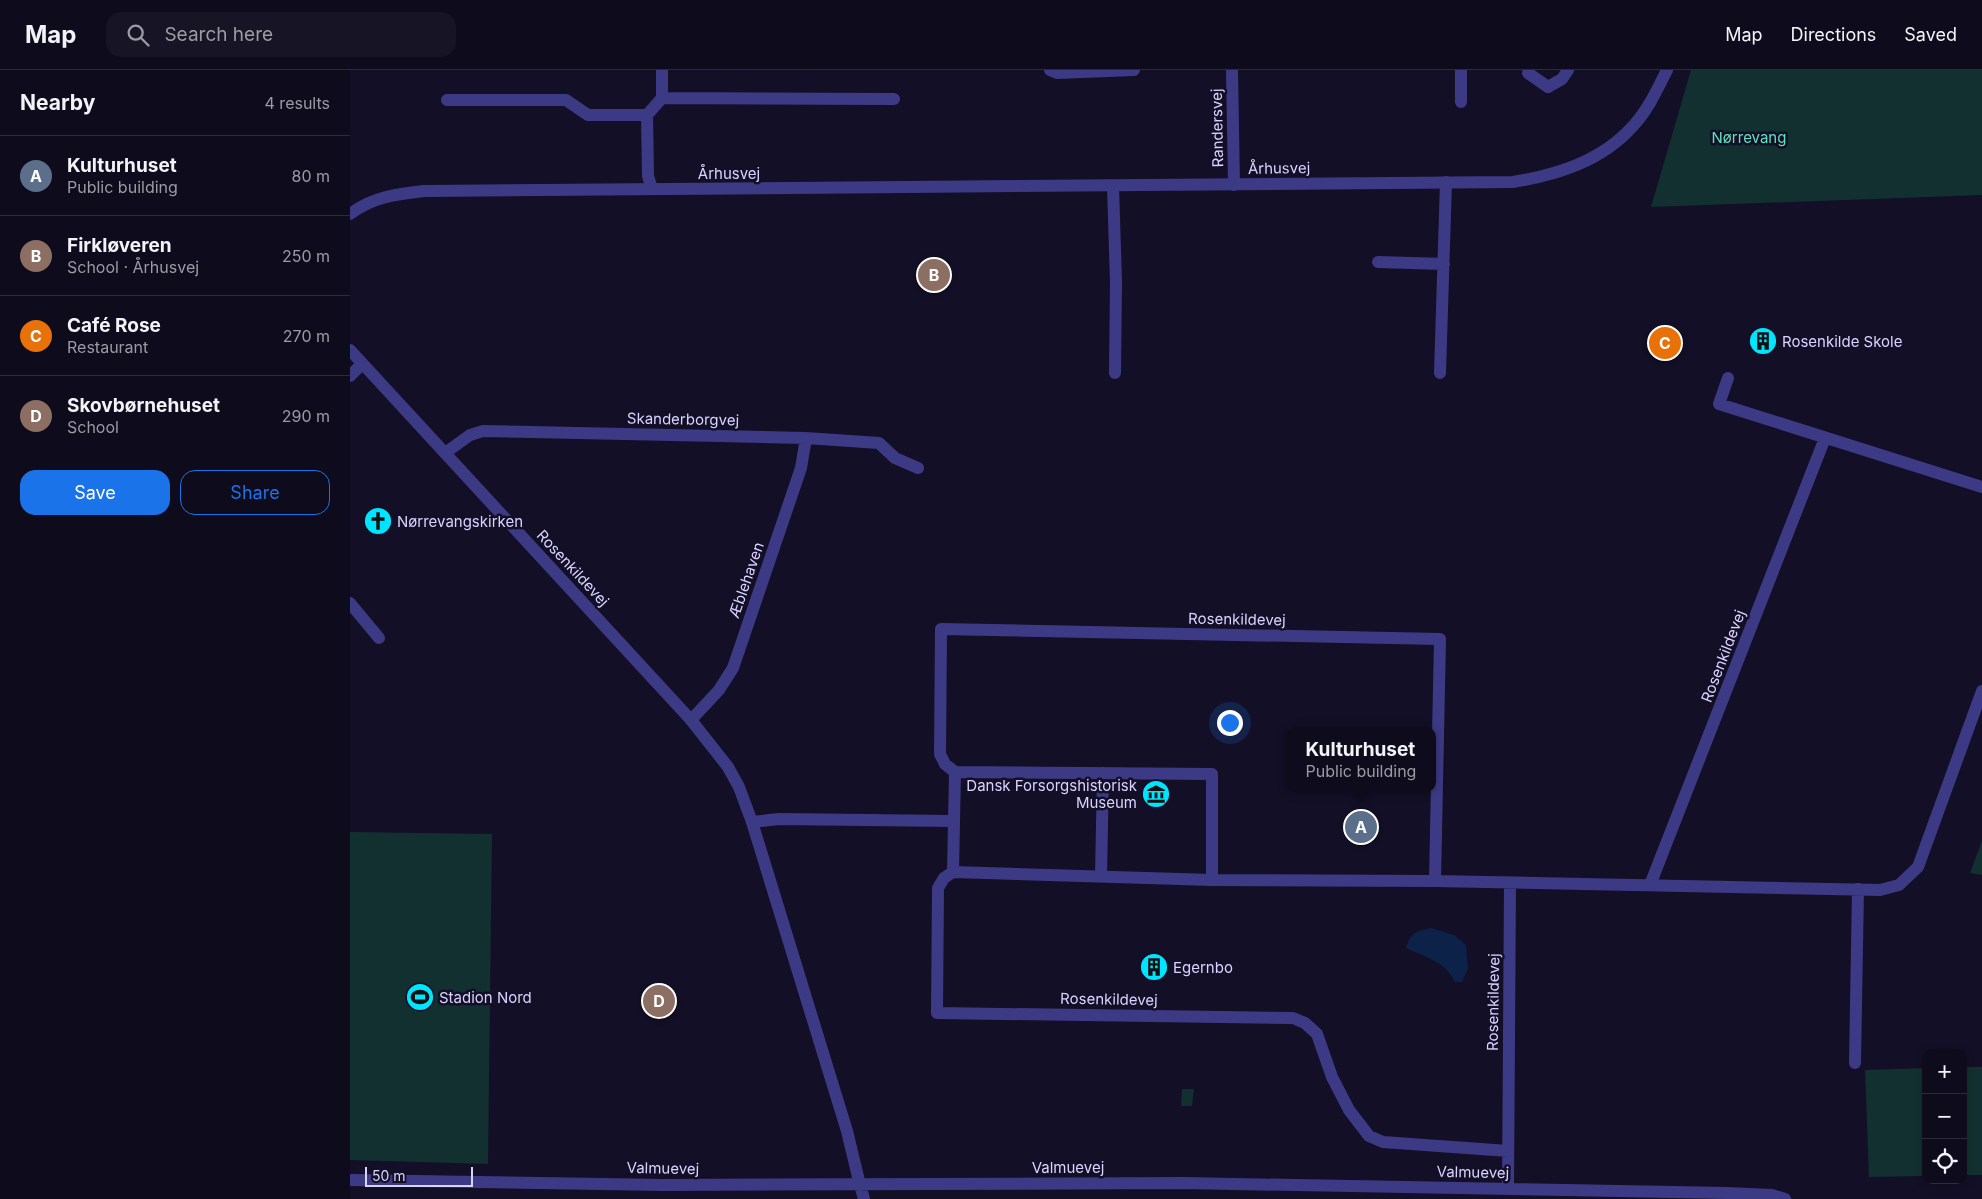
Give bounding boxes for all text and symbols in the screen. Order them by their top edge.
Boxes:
search box [106,12,456,57]
text: Map [25,20,76,49]
icon: search [124,21,152,49]
text: Search here [164,23,273,46]
text: Map [1725,24,1763,45]
text: Directions [1791,24,1876,45]
text: Saved [1904,24,1957,45]
street label: Randersvej [1207,88,1227,168]
text: Nearby [20,90,95,115]
text: 4 results [265,93,330,113]
park label: Nørrevang [1712,128,1786,147]
text: Kulturhuset [67,154,177,177]
street label: Århusvej [1248,158,1310,178]
street label: Århusvej [698,164,760,183]
text: A [30,166,42,186]
text: 80 m [291,166,330,186]
text: Public building [67,177,178,197]
text: Firkløveren [67,234,172,257]
text: B [31,246,41,266]
text: 250 m [282,246,330,266]
pin: B [918,256,950,294]
text: School · Århusvej [67,257,199,277]
text: Café Rose [67,314,161,337]
pin: C [1649,324,1681,362]
text: C [30,326,42,346]
text: 270 m [283,326,330,346]
building icon: Rosenkilde Skole [1748,326,1778,356]
place label: Rosenkilde Skole [1782,332,1903,351]
text: Restaurant [67,337,148,357]
text: Skovbørnehuset [67,394,220,417]
text: D [30,406,42,426]
text: 290 m [282,406,330,426]
street label: Skanderborgvej [627,409,739,429]
text: School [67,417,119,437]
button: Save [20,470,170,515]
button: Share [180,470,330,515]
church icon: Nørrevangskirken [363,506,393,536]
place label: Nørrevangskirken [397,512,523,531]
street label: Rosenkildevej [533,526,613,610]
street label: Æblehaven [724,539,768,621]
street label: Rosenkildevej [1697,607,1749,705]
street label: Rosenkildevej [1188,609,1286,629]
your location [1217,710,1243,736]
popup [1286,727,1436,792]
text: Kulturhuset [1306,738,1415,761]
text: Public building [1306,761,1416,781]
place label: Dansk Forsorgshistorisk Museum [966,776,1138,812]
museum icon: Dansk Forsorgshistorisk Museum [1141,779,1171,809]
pin: A [1345,808,1377,846]
building icon: Egernbo [1139,952,1169,982]
street label: Rosenkildevej [1483,953,1503,1051]
place label: Egernbo [1173,958,1233,977]
sports icon: Stadion Nord [405,982,435,1012]
pin: D [643,982,675,1020]
place label: Stadion Nord [439,988,532,1007]
street label: Rosenkildevej [1060,989,1158,1009]
map controls [1922,1049,1967,1184]
button: + [1922,1049,1967,1094]
button: − [1922,1094,1967,1139]
button: locate [1922,1139,1967,1184]
street label: Valmuevej [627,1158,699,1178]
street label: Valmuevej [1032,1158,1104,1177]
street label: Valmuevej [1437,1162,1509,1182]
scale bar [365,1164,472,1187]
text: 50 m [372,1167,406,1184]

